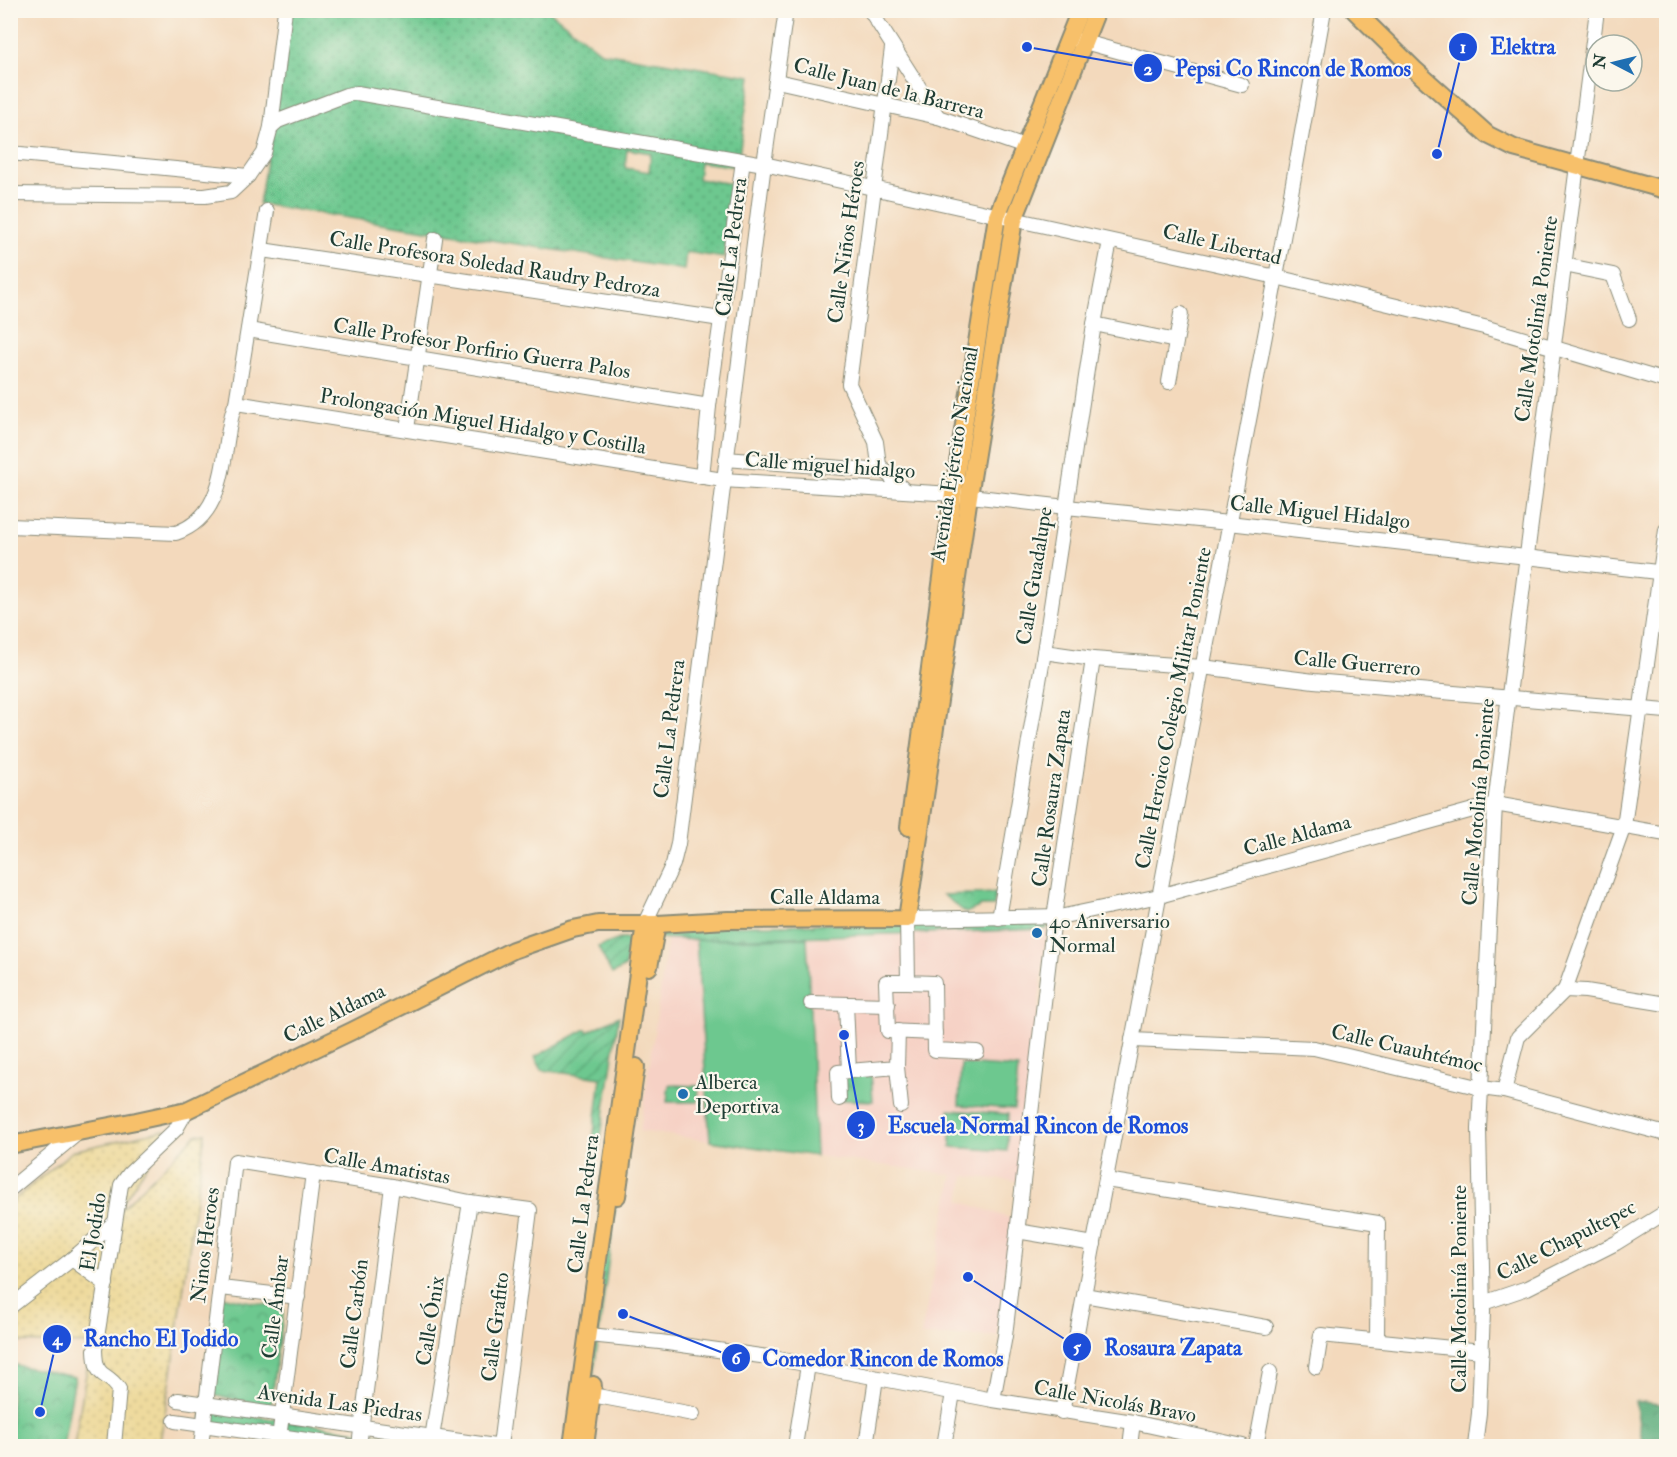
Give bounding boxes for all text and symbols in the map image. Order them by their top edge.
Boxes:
callout: Elektra [1448,27,1568,67]
text: Elektra [1490,33,1557,61]
north arrow [1584,33,1644,93]
text: 1 [1460,36,1466,59]
callout: Pepsi Co Rincon de Romos [1133,48,1423,88]
street label: Calle Juan de la Barrera [791,52,987,125]
text: N [1589,52,1611,71]
text: Pepsi Co Rincon de Romos [1175,55,1412,84]
text: 2 [1143,58,1153,81]
street label: Calle Niños Héroes [822,159,871,325]
street label: Calle La Pedrera [710,176,753,318]
street label: Calle Motolinía Poniente [1509,214,1564,424]
street label: Calle Libertad [1160,218,1285,271]
street label: Calle Profesora Soledad Raudry Pedroza [327,225,663,304]
street label: Calle Profesor Porfirio Guerra Palos [331,312,633,385]
street label: Avenida Ejército Nacional [924,344,985,565]
street label: Prolongación Miguel Hidalgo y Costilla [318,382,648,461]
street label: Calle miguel hidalgo [744,446,916,485]
street label: Calle Miguel Hidalgo [1228,490,1411,535]
street label: Calle Guadalupe [1010,505,1059,647]
street label: Calle Heroico Colegio Militar Poniente [1129,545,1218,871]
street label: Calle Guerrero [1292,645,1422,682]
street label: Calle La Pedrera [648,658,691,800]
street label: Calle Motolinía Poniente [1456,697,1501,907]
street label: Calle Rosaura Zapata [1026,707,1077,889]
street label: Calle Aldama [1240,808,1354,863]
street label: Calle Aldama [770,884,881,911]
place label: 40 Aniversario Normal [1049,908,1170,959]
marker: 40 Aniversario Normal [1030,926,1044,940]
street label: Calle Aldama [279,977,390,1050]
street label: Calle Cuauhtémoc [1329,1018,1486,1079]
place label: Alberca Deportiva [694,1069,780,1120]
marker: Alberca Deportiva [676,1087,690,1101]
callout: Escuela Normal Rincon de Romos [846,1105,1200,1145]
text: Escuela Normal Rincon de Romos [888,1112,1189,1140]
text: 3 [858,1115,865,1138]
street label: Calle La Pedrera [562,1133,605,1275]
street label: Calle Amatistas [321,1142,452,1191]
street label: Calle Motolinía Poniente [1446,1185,1473,1393]
street label: Ninos Heroes [185,1186,226,1304]
street label: El Jodido [74,1191,113,1273]
street label: Calle Chapultepec [1492,1193,1641,1287]
street label: Calle Ámbar [256,1254,295,1360]
street label: Calle Carbón [334,1257,375,1371]
street label: Calle Grafito [475,1271,516,1383]
street label: Calle Ónix [410,1274,451,1368]
callout: Rancho El Jodido [42,1319,250,1359]
text: Rancho El Jodido [84,1325,239,1354]
callout: Rosaura Zapata [1062,1327,1254,1367]
text: 4 [51,1328,63,1351]
text: Rosaura Zapata [1104,1334,1243,1363]
text: 5 [1073,1336,1082,1359]
callout: Comedor Rincon de Romos [721,1338,1016,1378]
text: Comedor Rincon de Romos [762,1345,1004,1373]
text: 6 [731,1347,742,1370]
street label: Calle Nicolás Bravo [1031,1374,1198,1429]
street label: Avenida Las Piedras [255,1378,424,1428]

